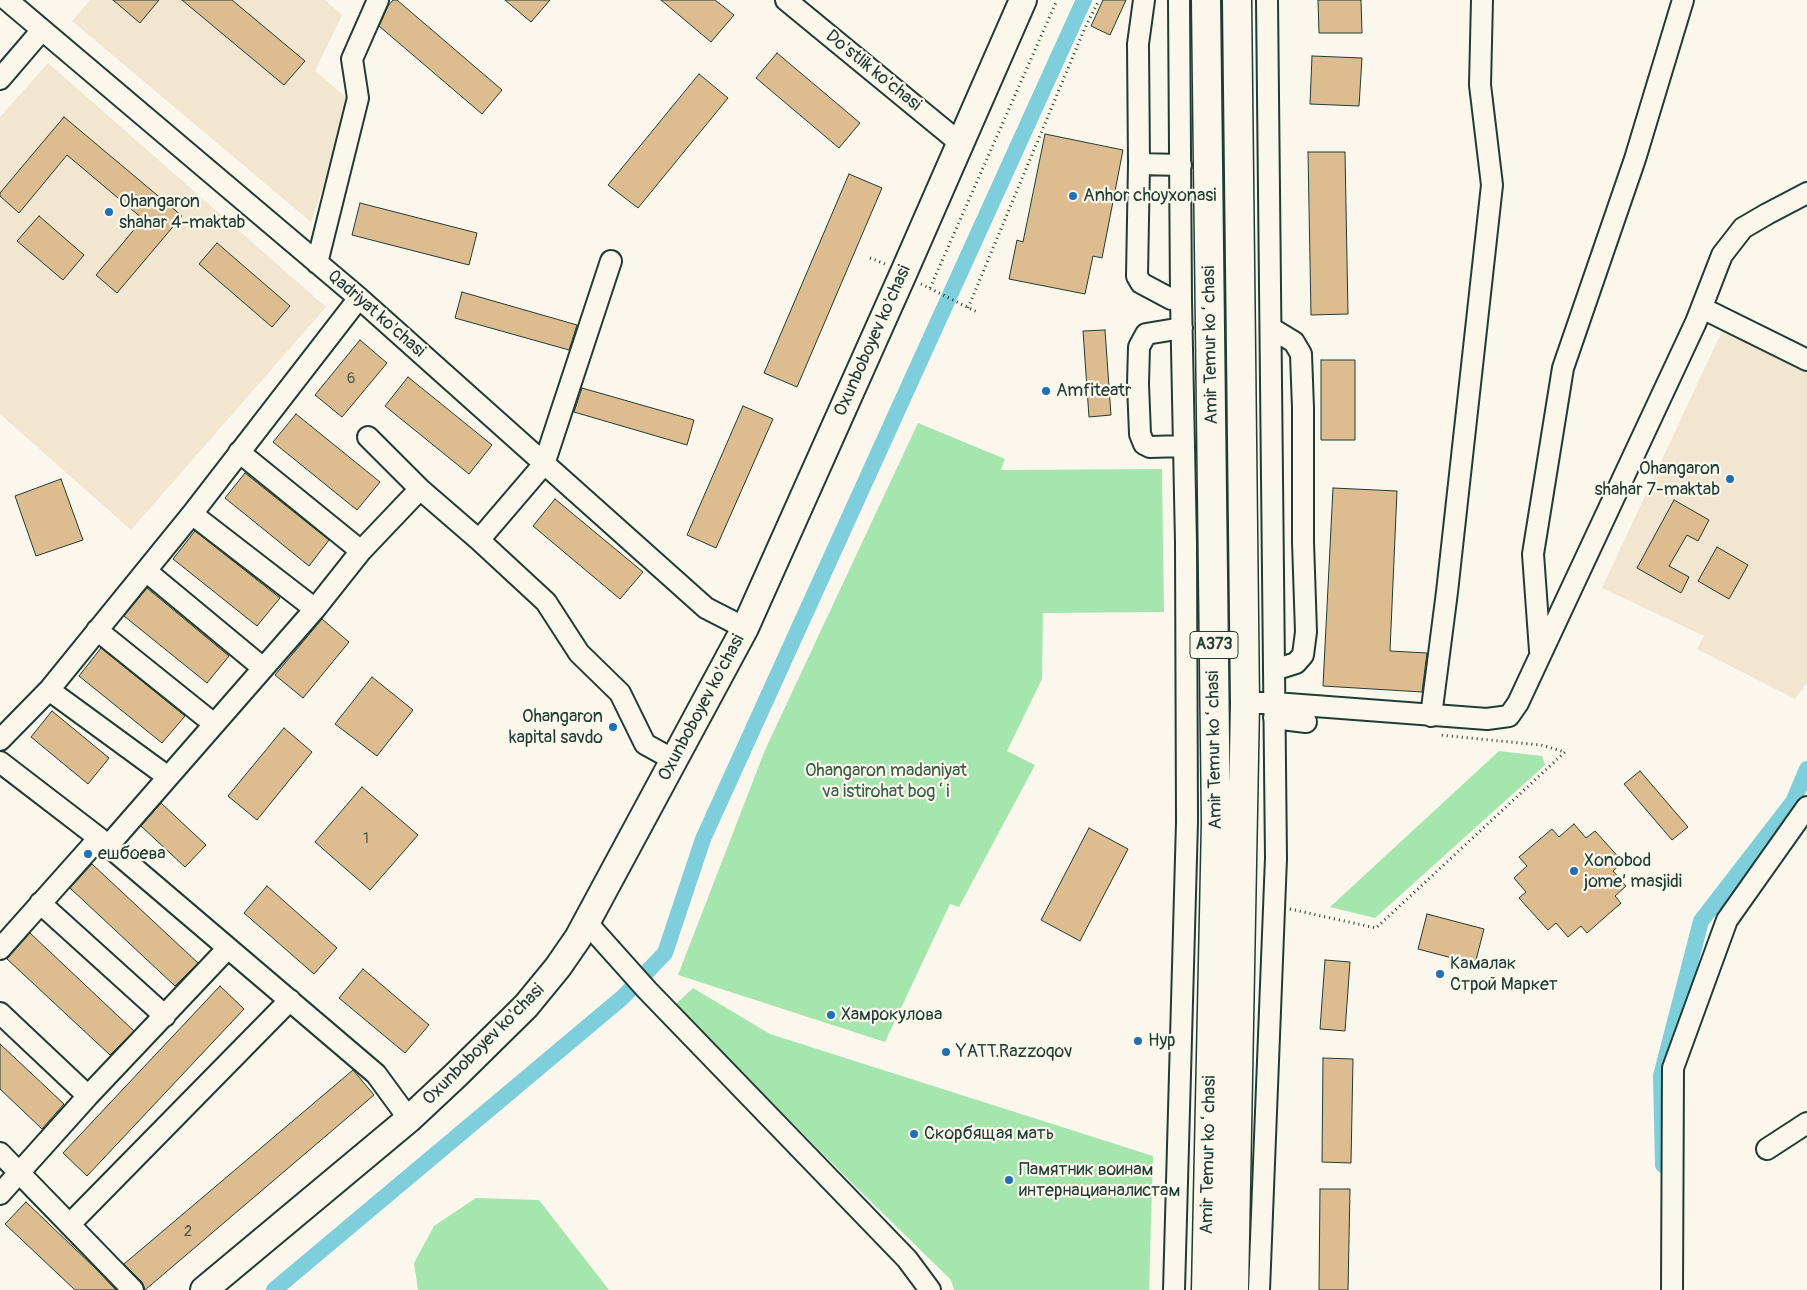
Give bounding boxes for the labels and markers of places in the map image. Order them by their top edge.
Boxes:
place label: Anhor choyxonasi [1083,185,1217,207]
marker: Anhor choyxonasi [1067,190,1079,202]
place label: Ohangaron shahar 4-maktab [119,191,245,233]
marker: Ohangaron shahar 4-maktab [103,206,115,218]
place label: Amfiteatr [1056,380,1131,402]
marker: Amfiteatr [1040,385,1052,397]
place label: Ohangaron shahar 7-maktab [1594,458,1720,500]
marker: Ohangaron shahar 7-maktab [1724,473,1736,485]
place label: Ohangaron kapital savdo [509,706,603,749]
marker: Ohangaron kapital savdo [607,721,619,733]
place label: ешбоева [98,843,166,865]
marker: ешбоева [82,848,94,860]
place label: Xonobod jome’ masjidi [1584,850,1682,892]
marker: Xonobod jome’ masjidi [1568,865,1580,877]
place label: Камалак Строй Маркет [1450,953,1558,996]
marker: Камалак Строй Маркет [1434,968,1446,980]
place label: Хамрокулова [841,1004,942,1026]
marker: Хамрокулова [825,1009,837,1021]
place label: Нур [1148,1030,1176,1052]
marker: Нур [1132,1035,1144,1047]
place label: YATT.Razzoqov [956,1041,1072,1063]
marker: YATT.Razzoqov [940,1046,952,1058]
place label: Скорбящая мать [924,1123,1054,1145]
marker: Скорбящая мать [908,1128,920,1140]
place label: Памятник воинам интернацианалистам [1019,1159,1180,1202]
marker: Памятник воинам интернацианалистам [1003,1174,1015,1186]

